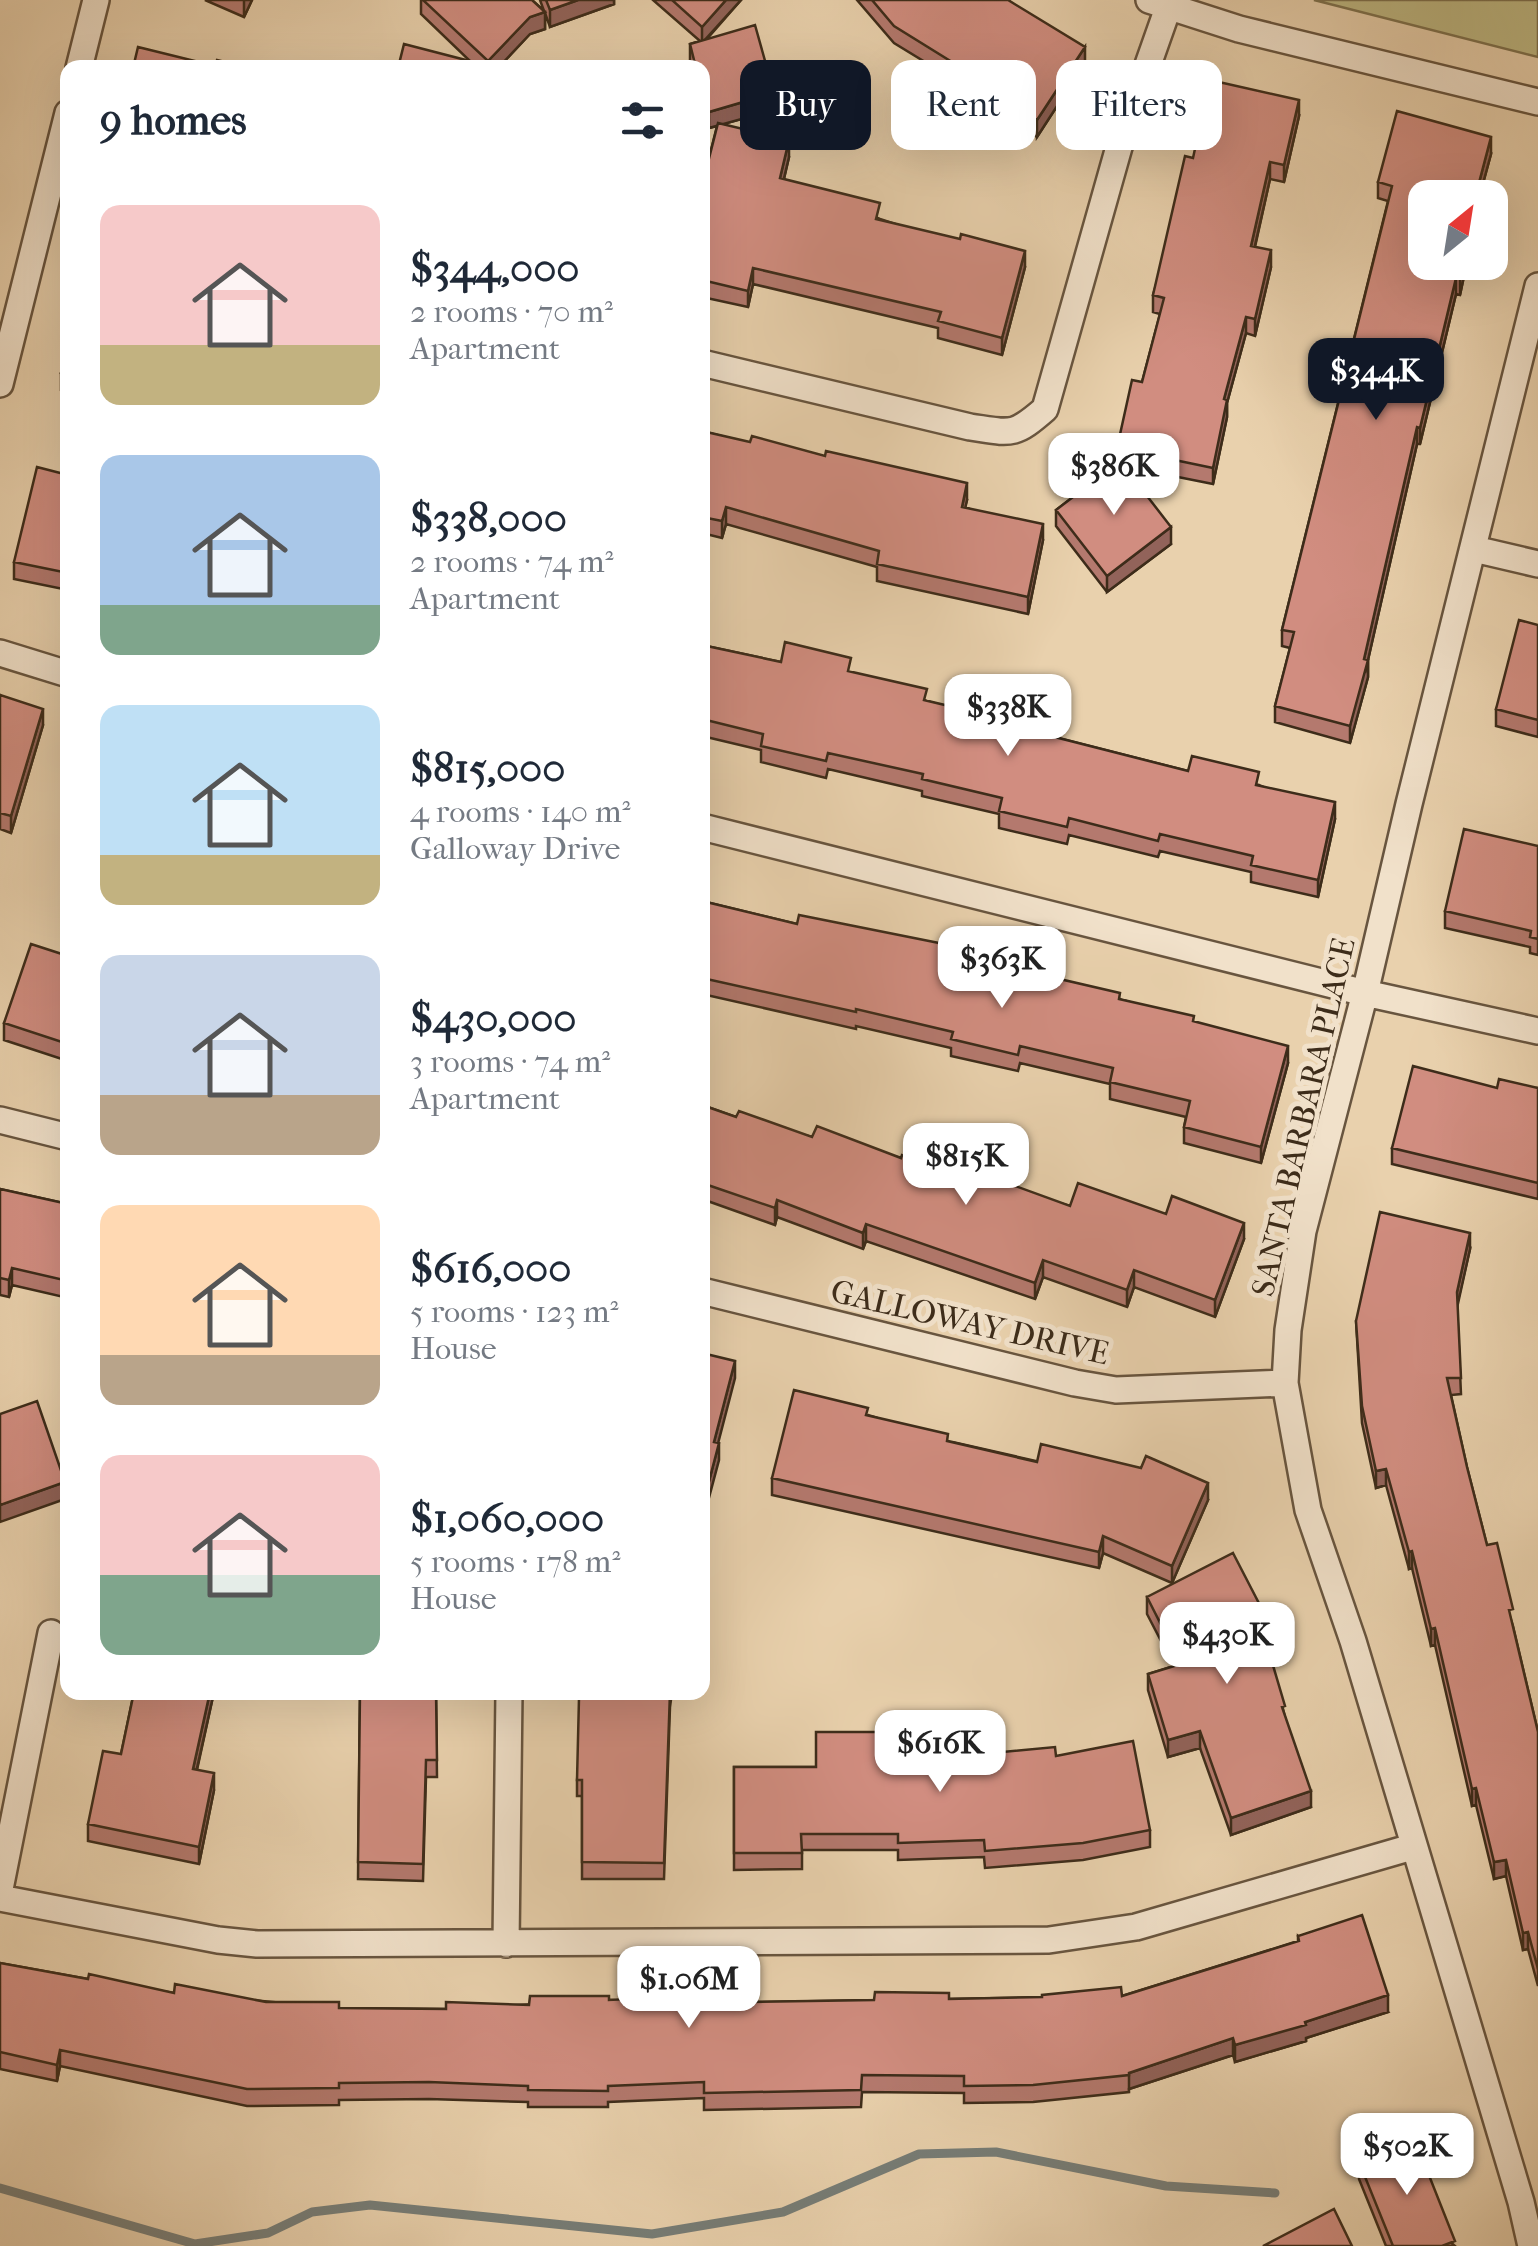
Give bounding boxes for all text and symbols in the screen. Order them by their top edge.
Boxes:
chip: Buy [740,60,871,150]
chip: Rent [891,60,1036,150]
chip: Filters [1056,60,1222,150]
icon: filters [615,93,670,148]
text: 9 homes [100,96,247,145]
north arrow [1408,180,1508,280]
map controls [1408,180,1508,280]
text: $344,000 [410,244,579,293]
icon: home [180,245,300,365]
text: 2 rooms · 70 m² [410,293,613,330]
text: Apartment [410,330,560,367]
pin: $344K [1306,338,1446,423]
text: $344K [1330,352,1422,389]
pin: $386K [1044,433,1184,518]
text: $386K [1070,447,1158,484]
text: $338,000 [410,494,567,543]
icon: home [180,495,300,615]
text: 2 rooms · 74 m² [410,543,614,580]
text: Apartment [410,580,560,617]
pin: $338K [938,674,1078,759]
text: $338K [966,688,1050,725]
text: $815,000 [410,744,565,793]
icon: home [180,745,300,865]
text: 4 rooms · 140 m² [410,793,631,830]
text: Galloway Drive [410,830,620,867]
pin: $363K [932,926,1072,1011]
street label: SANTA BARBARA PLACE [1244,934,1363,1300]
text: $363K [960,940,1044,977]
text: $430,000 [410,994,577,1043]
icon: home [180,995,300,1115]
text: 3 rooms · 74 m² [410,1043,610,1080]
text: Apartment [410,1080,560,1117]
pin: $815K [896,1123,1036,1208]
text: $815K [925,1137,1007,1174]
text: $616,000 [410,1244,571,1293]
icon: home [180,1245,300,1365]
street label: GALLOWAY DRIVE [827,1272,1113,1373]
text: 5 rooms · 123 m² [410,1293,619,1330]
text: House [410,1330,497,1367]
text: $1,060,000 [410,1494,604,1543]
icon: home [180,1495,300,1615]
text: 5 rooms · 178 m² [410,1543,620,1580]
text: House [410,1580,497,1617]
pin: $430K [1157,1602,1297,1687]
text: $430K [1182,1616,1272,1653]
pin: $616K [870,1710,1010,1795]
text: $616K [897,1724,983,1761]
pin: $1.06M [608,1946,770,2031]
text: $1.06M [639,1960,739,1997]
pin: $502K [1337,2113,1477,2198]
text: $502K [1363,2127,1451,2164]

